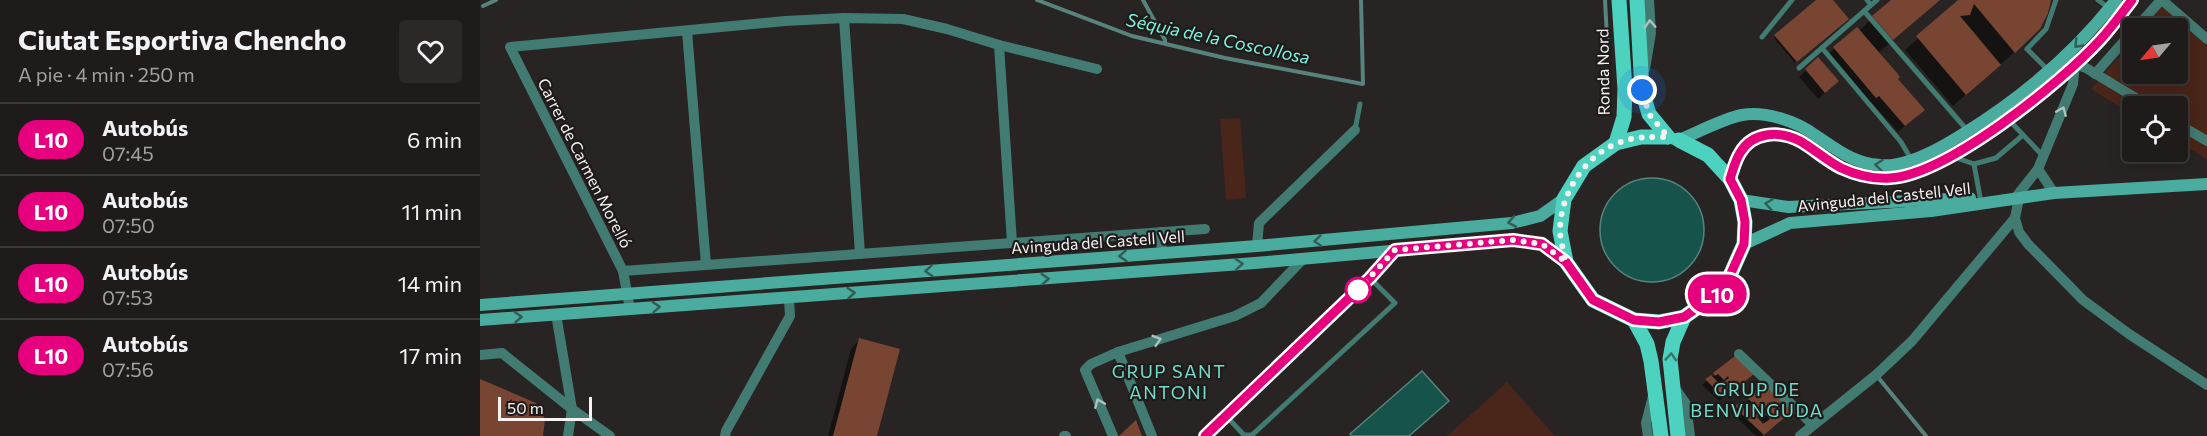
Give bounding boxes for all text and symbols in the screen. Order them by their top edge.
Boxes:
water label: Séquia de la Coscollosa [1124,8,1312,68]
north arrow [2122,18,2188,84]
map controls [2122,18,2188,162]
button: heart [399,20,462,83]
one-way arrow [1644,20,1657,29]
text: Ciutat Esportiva Chencho [18,22,347,56]
street label: Ronda Nord [1592,29,1613,115]
one-way arrow [2074,37,2085,48]
text: A pie · 4 min · 250 m [18,62,195,86]
street label: Carrer de Carmen Morelló [534,75,637,251]
your location [1627,75,1657,105]
button: locate [2122,96,2188,162]
one-way arrow [2055,106,2067,117]
text: Autobús [102,114,188,141]
text: 6 min [407,126,462,153]
text: L10 [34,127,68,152]
text: 07:45 [102,141,154,165]
one-way arrow [1875,159,1884,172]
street label: Avinguda del Castell Vell [1796,178,1972,215]
text: Autobús [102,186,188,213]
text: 11 min [402,198,462,225]
one-way arrow [1764,198,1773,210]
text: L10 [34,199,68,224]
text: 07:50 [102,213,155,237]
one-way arrow [1507,216,1516,228]
street label: Avinguda del Castell Vell [1010,226,1185,257]
one-way arrow [1313,234,1322,247]
one-way arrow [1119,250,1128,263]
text: Autobús [102,258,188,285]
one-way arrow [1235,258,1244,271]
one-way arrow [924,264,933,277]
text: 14 min [398,270,462,297]
text: L10 [34,271,68,296]
one-way arrow [1041,272,1050,285]
line badge: L10 [1682,274,1752,314]
unlabelled marker [1345,277,1371,303]
text: L10 [1700,282,1734,307]
text: 07:53 [102,285,153,309]
one-way arrow [846,287,855,300]
one-way arrow [652,301,661,314]
one-way arrow [513,311,522,324]
text: Autobús [102,330,188,357]
one-way arrow [1151,335,1162,347]
text: 17 min [399,342,462,369]
text: L10 [34,343,68,368]
one-way arrow [1664,352,1677,362]
text: 07:56 [102,357,154,381]
district label: GRUP SANT ANTONI [1112,360,1226,403]
district label: GRUP DE BENVINGUDA [1690,378,1824,421]
scale bar [498,394,592,422]
text: 50 m [507,398,544,417]
one-way arrow [1094,398,1106,409]

